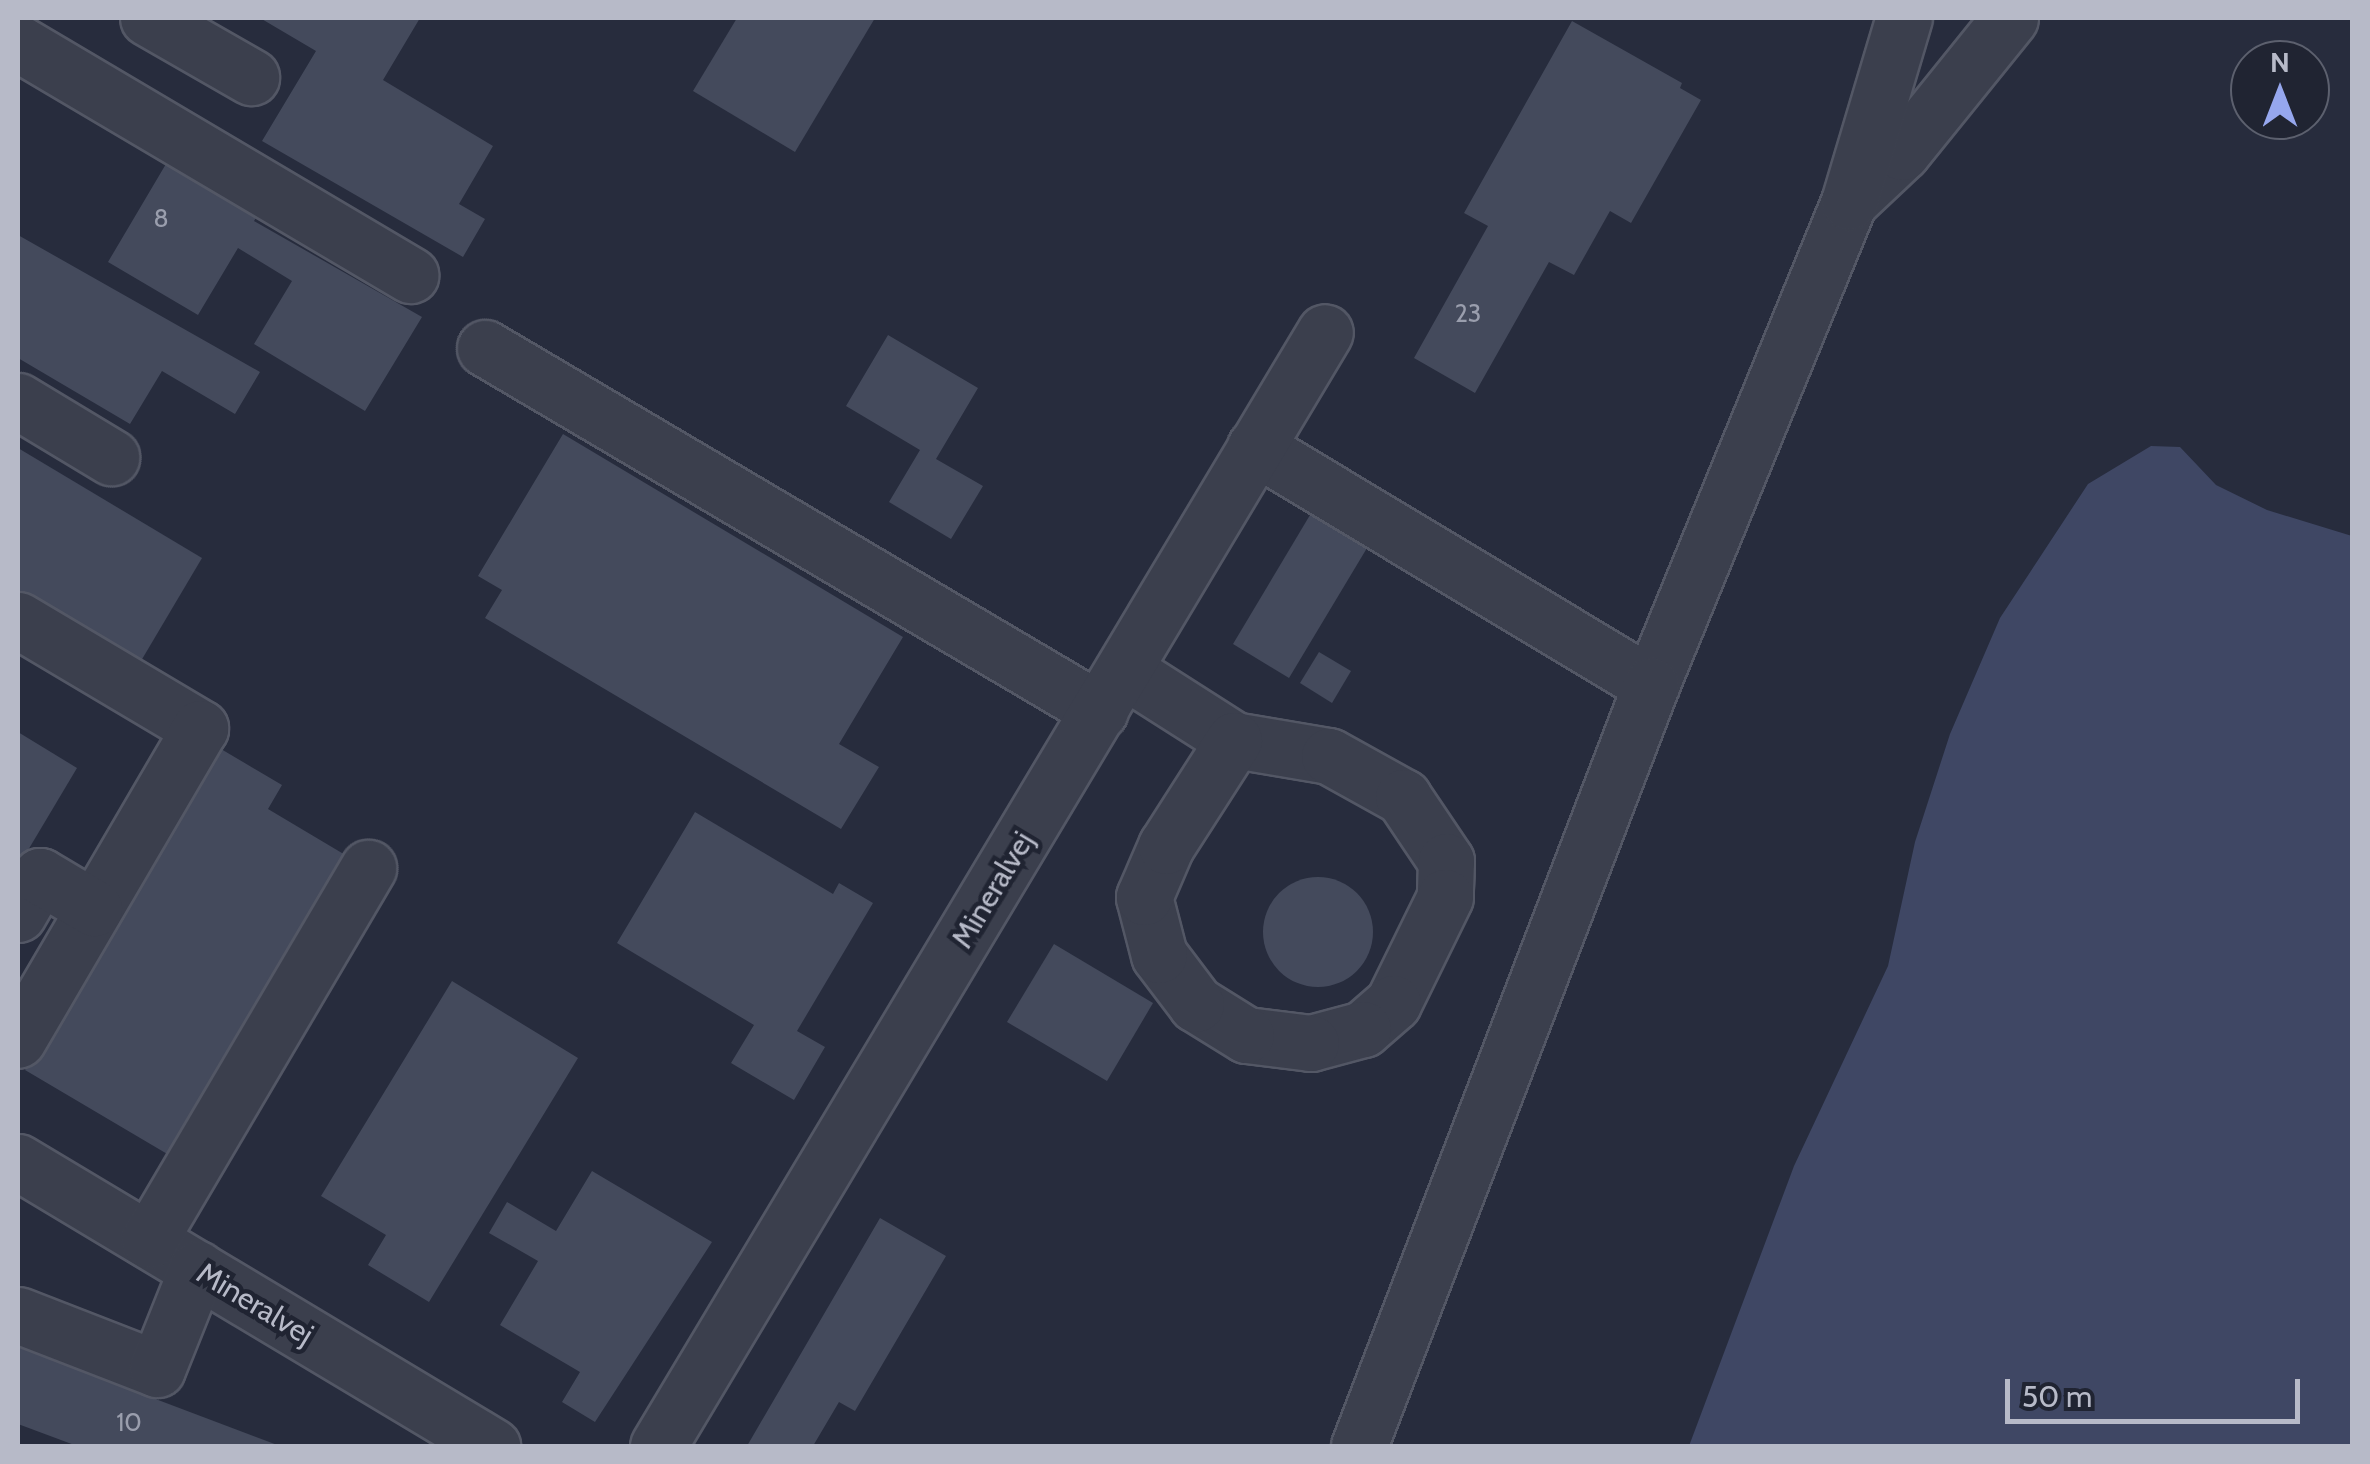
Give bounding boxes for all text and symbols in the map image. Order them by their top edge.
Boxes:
north arrow [2230,40,2330,140]
text: N [2270,45,2290,79]
house number: 8 [153,203,169,233]
house number: 23 [1455,298,1481,328]
street label: Mineralvej [944,825,1042,955]
street label: Mineralvej [190,1255,320,1353]
scale bar [2010,1359,2305,1421]
text: 50 m [2022,1378,2092,1415]
house number: 10 [116,1407,142,1437]

